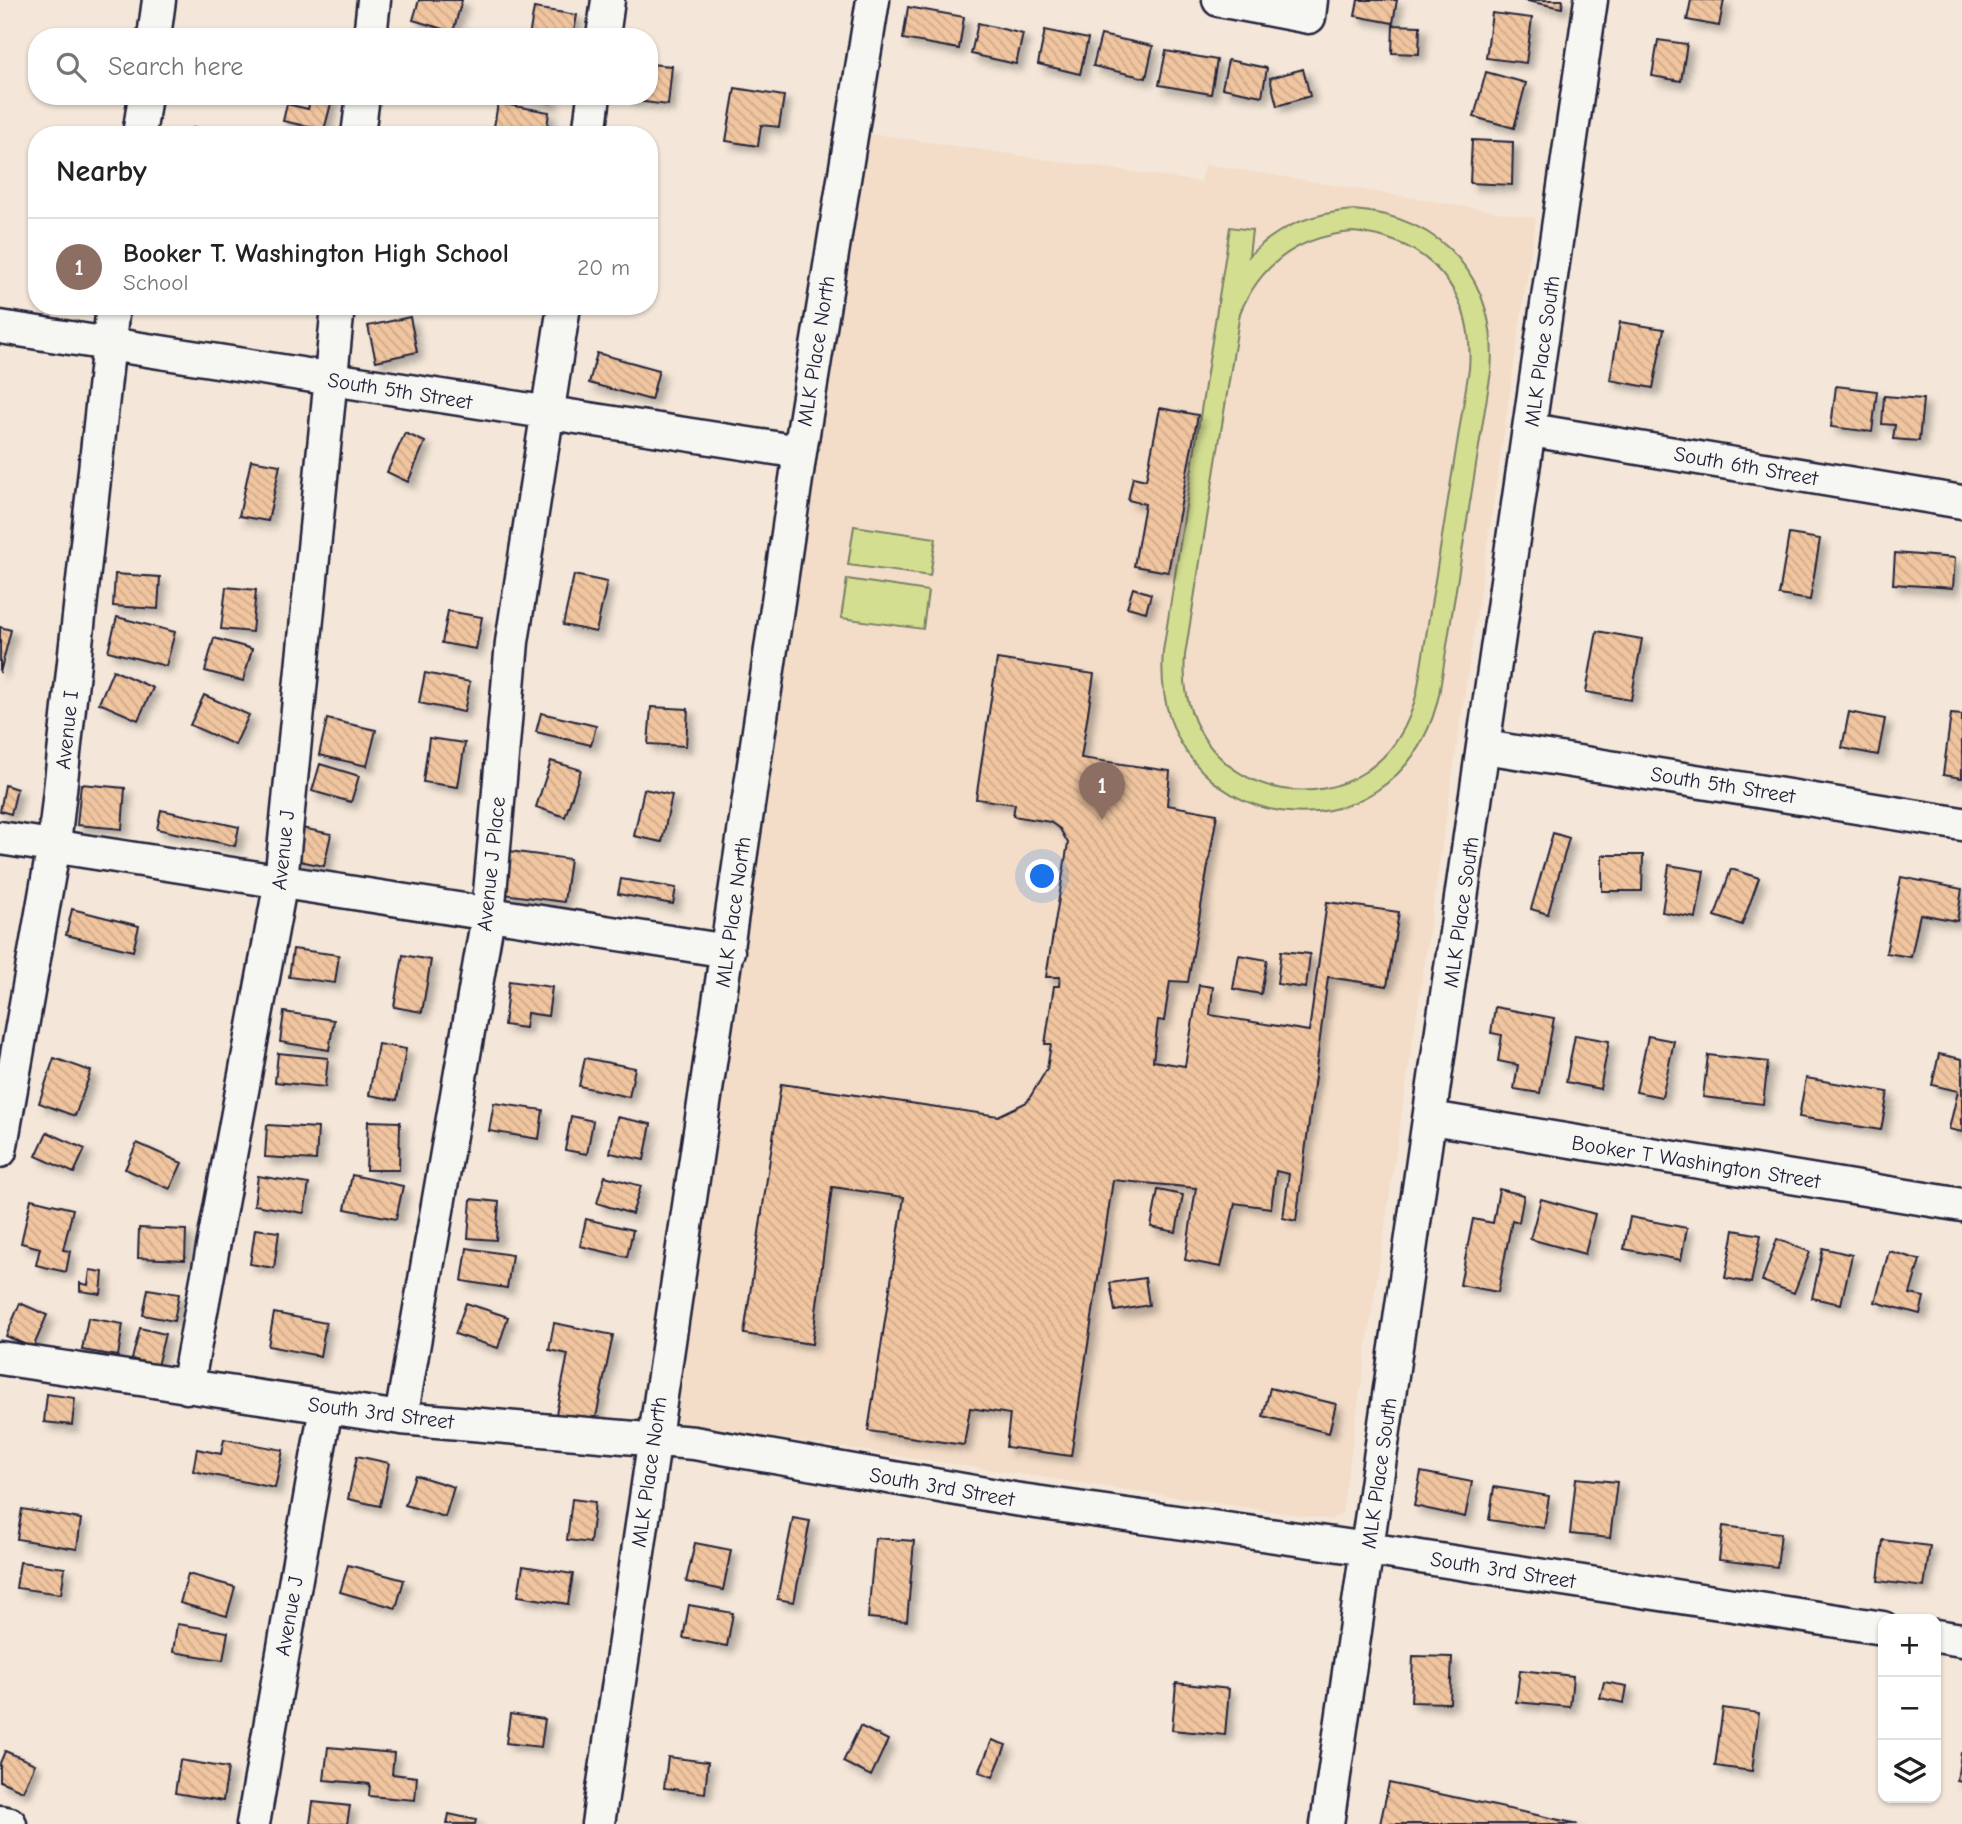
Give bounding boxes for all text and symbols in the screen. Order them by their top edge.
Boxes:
search box [28,28,658,105]
icon: search [52,48,90,86]
text: Search here [108,52,243,82]
text: Nearby [56,154,147,189]
text: Booker T. Washington High School [123,239,509,269]
text: 1 [74,254,84,281]
text: 20 m [577,254,630,281]
text: School [123,269,188,296]
street label: MLK Place North [792,274,840,428]
street label: MLK Place South [1520,274,1564,428]
street label: South 5th Street [326,368,475,414]
street label: South 6th Street [1672,442,1821,491]
street label: Avenue I [51,689,83,771]
pin: 1 [1079,762,1125,820]
street label: South 5th Street [1649,762,1798,808]
street label: Avenue J Place [472,795,510,933]
street label: Avenue J [267,809,299,891]
street label: MLK Place North [711,835,755,989]
street label: MLK Place South [1439,835,1483,989]
your location [1025,859,1059,893]
street label: Booker T Washington Street [1570,1130,1823,1194]
street label: South 3rd Street [307,1392,456,1434]
street label: MLK Place North [627,1395,671,1549]
street label: MLK Place South [1357,1396,1401,1550]
street label: South 3rd Street [868,1462,1017,1512]
street label: South 3rd Street [1429,1547,1578,1593]
street label: Avenue J [270,1574,308,1658]
map controls [1878,1614,1941,1803]
button: + [1878,1614,1941,1677]
button: − [1878,1677,1941,1740]
button: layers [1878,1740,1941,1803]

